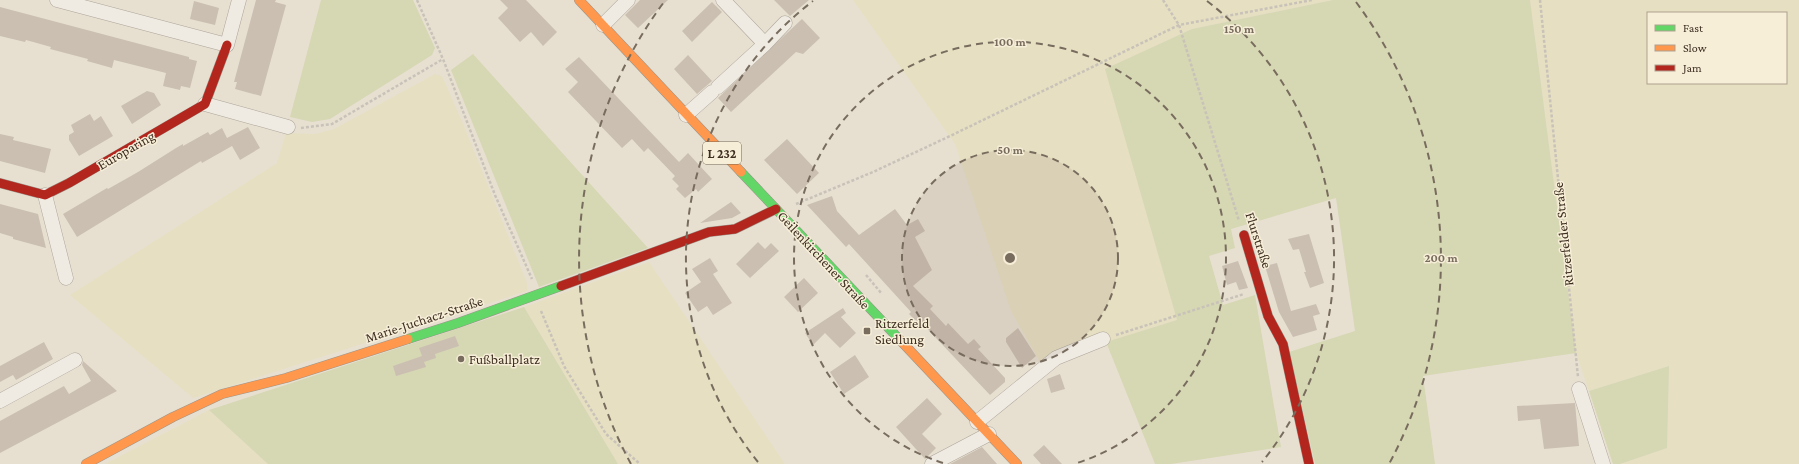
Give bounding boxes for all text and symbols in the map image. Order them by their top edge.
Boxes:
legend [1647,12,1787,84]
text: Fast [1683,21,1704,35]
text: 150 m [1224,22,1255,36]
text: 100 m [994,35,1027,49]
text: Slow [1683,41,1707,55]
text: Jam [1682,61,1702,75]
street label: Europaring [95,127,158,173]
road number: L 232 [703,142,741,164]
text: 50 m [997,143,1024,157]
street label: Ritzerfelder Straße [1550,181,1576,287]
street label: Geilenkirchener Straße [774,208,874,312]
street label: Flurstraße [1242,210,1276,270]
centre of rings [1003,251,1017,265]
text: 200 m [1424,251,1458,265]
street label: Marie-Juchacz-Straße [363,292,485,346]
place label: Ritzerfeld Siedlung [875,315,930,347]
marker: Ritzerfeld Siedlung [862,326,872,336]
place label: Fußballplatz [469,351,540,367]
marker: Fußballplatz [456,354,466,364]

